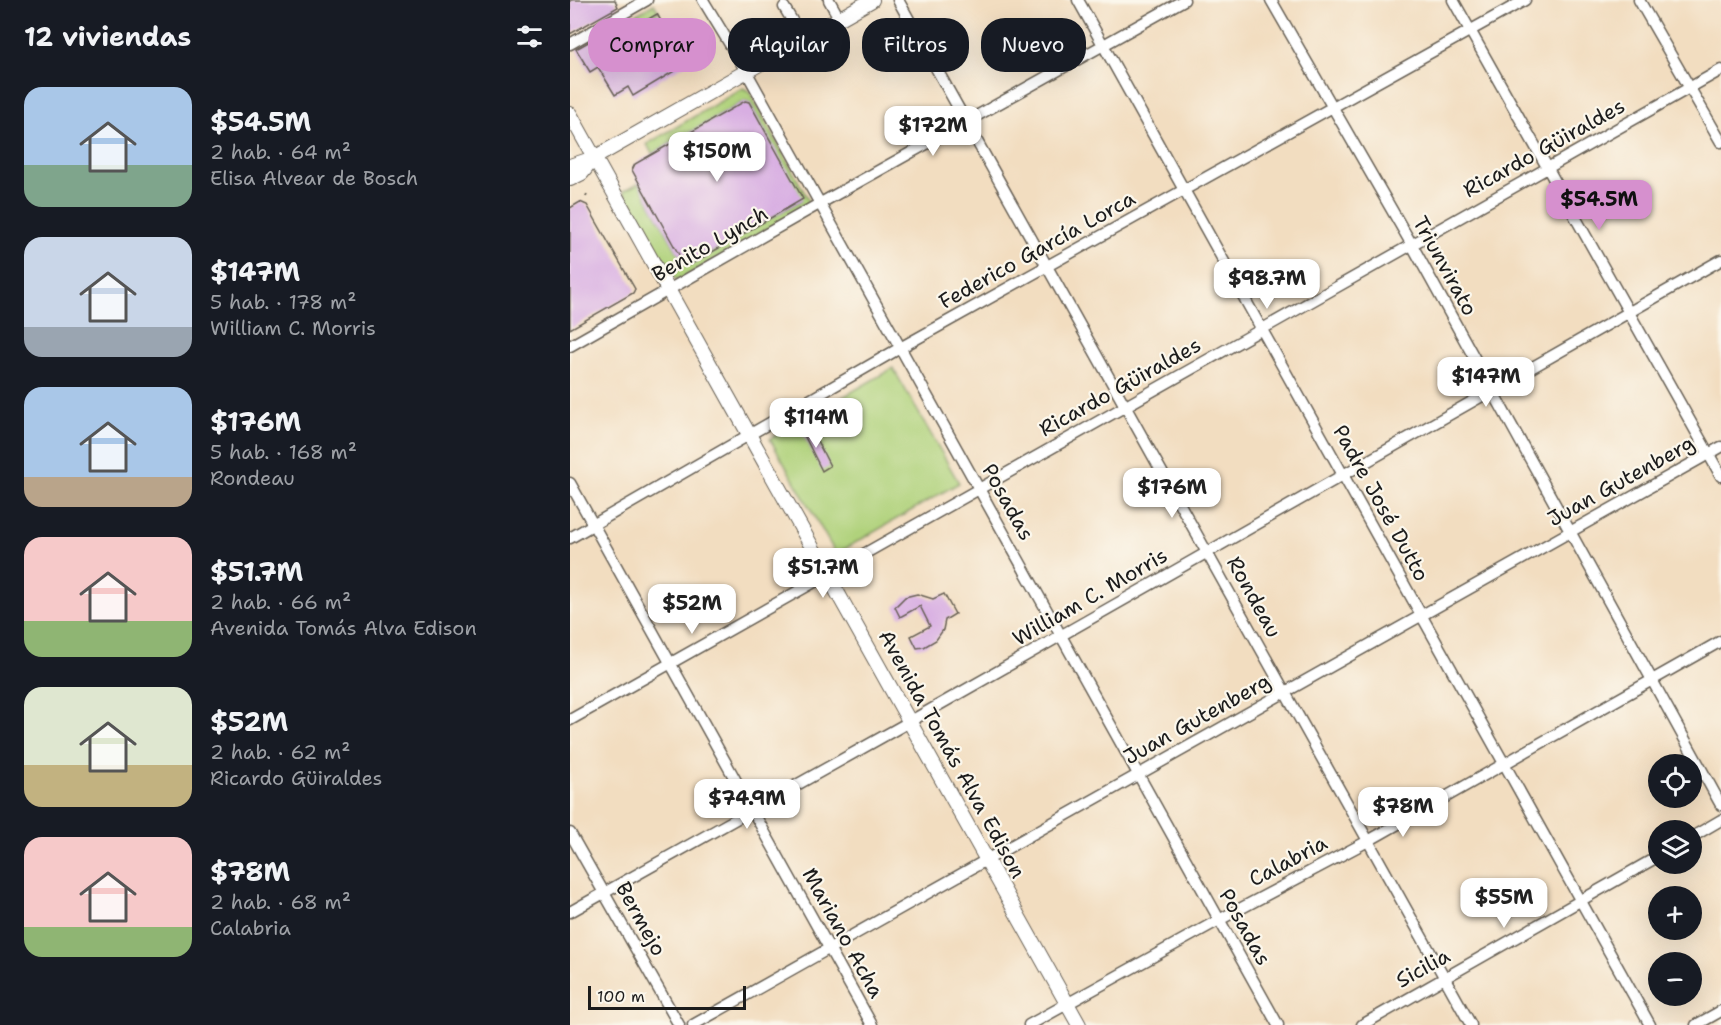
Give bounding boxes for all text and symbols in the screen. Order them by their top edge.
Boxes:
chip: Comprar [588,18,716,72]
chip: Alquilar [728,18,850,72]
chip: Filtros [862,18,969,72]
chip: Nuevo [981,18,1086,72]
text: 12 viviendas [24,19,191,54]
icon: filters [513,20,546,53]
street label: Ricardo Güiraldes [1458,92,1630,204]
text: $54.5M [210,104,311,139]
pin: $172M [891,106,975,157]
icon: home [72,111,144,183]
text: $172M [898,112,968,138]
pin: $150M [675,132,759,183]
text: $150M [682,138,752,164]
text: 2 hab. · 64 m² [210,139,351,165]
text: Elisa Alvear de Bosch [210,165,418,191]
pin: $54.5M [1550,180,1648,231]
street label: Federico García Lorca [934,184,1140,316]
text: $54.5M [1560,186,1638,212]
street label: Benito Lynch [647,200,773,288]
street label: Triunvirato [1406,211,1484,321]
text: $147M [210,254,300,289]
pin: $98.7M [1218,259,1316,310]
icon: home [72,261,144,333]
text: $98.7M [1228,265,1306,291]
text: 5 hab. · 178 m² [210,289,357,315]
text: William C. Morris [210,315,376,341]
street label: Ricardo Güiraldes [1034,331,1206,443]
pin: $147M [1444,357,1528,408]
text: $147M [1451,363,1521,389]
pin: $114M [774,398,858,449]
text: $176M [210,404,301,439]
text: $114M [784,404,848,430]
icon: home [72,411,144,483]
street label: Padre José Dutto [1326,420,1436,586]
street label: Juan Gutenberg [1542,429,1700,533]
text: 5 hab. · 168 m² [210,439,357,465]
street label: Posadas [975,459,1041,545]
text: Rondeau [210,465,295,491]
pin: $176M [1130,468,1214,519]
text: $176M [1137,474,1207,500]
street label: William C. Morris [1008,541,1172,653]
pin: $51.7M [774,548,872,599]
street label: Rondeau [1220,551,1288,643]
text: $51.7M [210,554,303,589]
text: $51.7M [787,554,859,580]
icon: home [72,561,144,633]
pin: $52M [656,584,728,635]
text: 2 hab. · 66 m² [210,589,351,615]
text: $52M [662,590,722,616]
text: Avenida Tomás Alva Edison [210,615,477,641]
street label: Avenida Tomás Alva Edison [872,625,1032,883]
street label: Juan Gutenberg [1118,667,1276,771]
text: $52M [210,704,288,739]
icon: home [72,711,144,783]
text: 2 hab. · 62 m² [210,739,351,765]
map controls [1648,754,1702,1006]
button: locate [1648,754,1702,808]
text: Ricardo Güiraldes [210,765,382,791]
pin: $74.9M [698,779,796,830]
text: $74.9M [708,785,786,811]
pin: $78M [1367,787,1439,838]
text: $78M [1372,793,1434,819]
button: layers [1648,820,1702,874]
street label: Calabria [1244,829,1332,893]
text: $78M [210,854,290,889]
icon: home [72,861,144,933]
street label: Mariano Acha [796,863,890,1003]
street label: Bermejo [609,877,673,961]
pin: $55M [1468,878,1540,929]
street label: Posadas [1212,884,1278,970]
text: $55M [1474,884,1534,910]
button: + [1648,886,1702,940]
text: 2 hab. · 68 m² [210,889,351,915]
text: Calabria [210,915,291,941]
street label: Sicilia [1391,942,1455,994]
button: − [1648,952,1702,1006]
scale bar [588,983,746,1010]
text: 100 m [597,986,645,1007]

